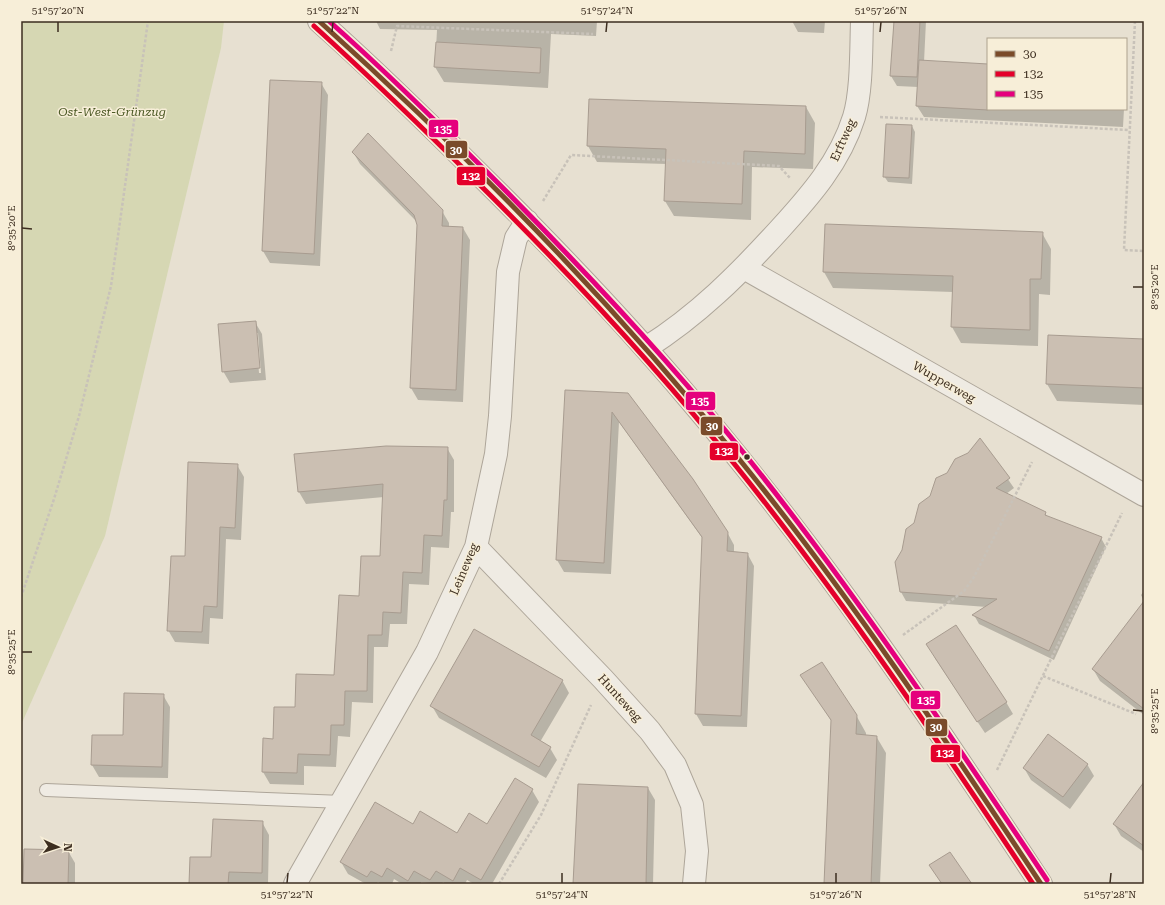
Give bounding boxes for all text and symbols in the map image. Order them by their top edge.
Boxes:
text: 51°57'20"N [32,5,84,16]
text: 51°57'22"N [307,5,359,16]
text: 51°57'24"N [581,5,633,16]
text: 51°57'26"N [855,5,907,16]
legend [987,38,1127,110]
text: 30 [1023,47,1037,61]
text: 132 [1023,67,1043,81]
text: 135 [1023,87,1043,101]
park label: Ost-West-Grünzug [58,105,166,119]
street label: Erftweg [827,116,859,163]
line badge: 135 [428,119,459,138]
text: 135 [434,123,452,136]
line badge: 30 [445,140,468,159]
text: 30 [450,144,462,157]
line badge: 132 [456,166,486,186]
text: 132 [462,170,480,183]
text: 8°35'20"E [6,205,17,251]
text: 8°35'20"E [1149,264,1160,310]
street label: Wupperweg [910,358,978,406]
line badge: 135 [685,391,716,411]
text: 135 [691,395,709,408]
line badge: 30 [700,416,723,436]
text: 30 [706,420,718,433]
line badge: 132 [709,442,739,461]
text: 132 [715,445,733,458]
unlabelled marker [742,452,752,462]
street label: Leineweg [447,541,481,597]
text: 8°35'25"E [6,629,17,675]
street label: Hunteweg [595,671,645,725]
text: 8°35'25"E [1149,688,1160,734]
line badge: 135 [910,690,941,710]
text: 135 [917,694,935,707]
line badge: 30 [925,718,948,737]
text: 30 [930,721,942,734]
line badge: 132 [930,744,961,763]
text: 132 [936,747,954,760]
north arrow [38,827,78,867]
text: N [61,843,74,853]
text: 51°57'22"N [261,889,313,900]
text: 51°57'24"N [536,889,588,900]
text: 51°57'26"N [810,889,862,900]
text: 51°57'28"N [1084,889,1136,900]

